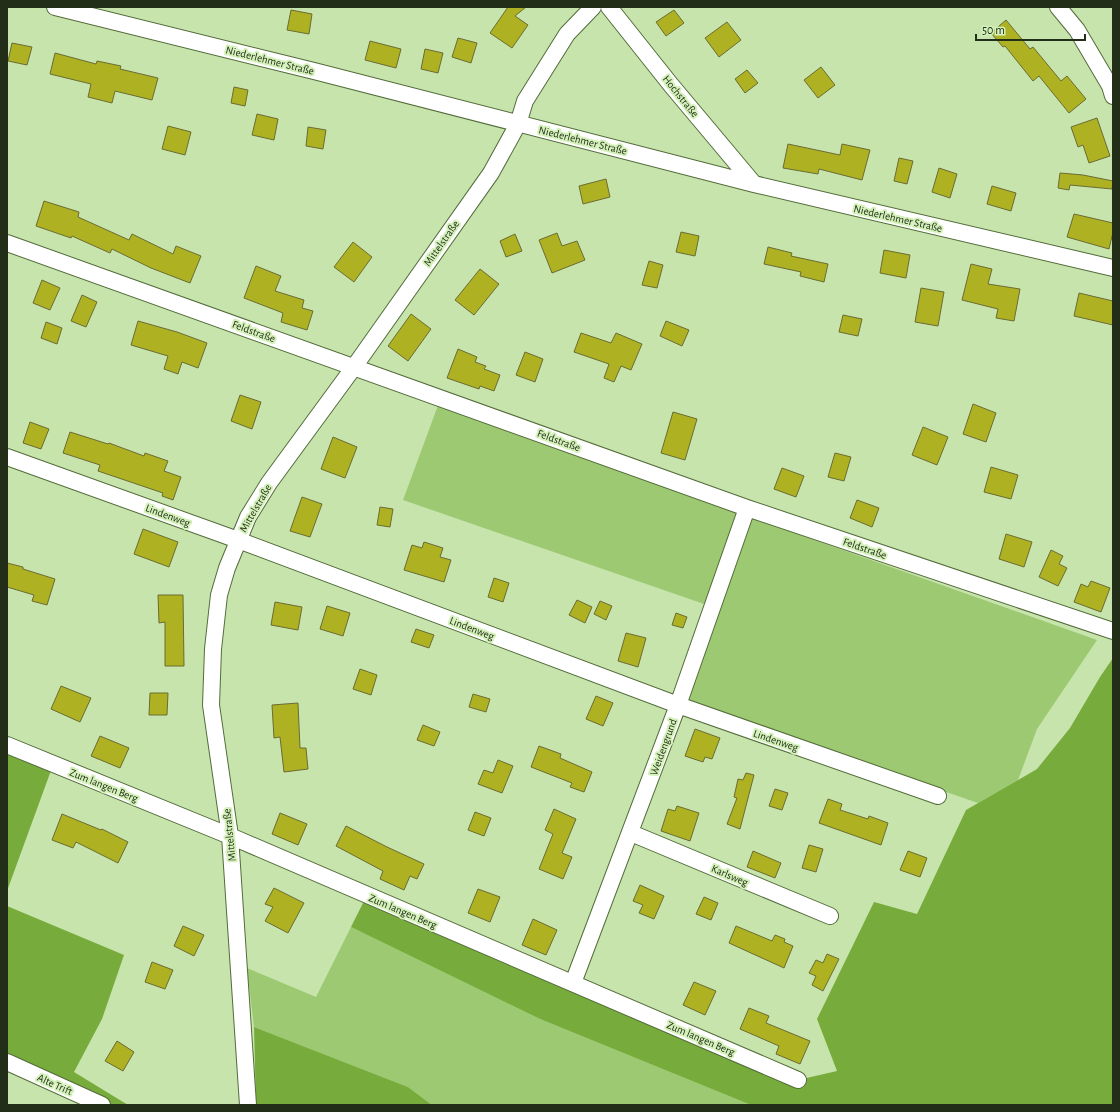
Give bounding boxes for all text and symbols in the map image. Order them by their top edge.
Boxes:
scale bar [976,16,1085,42]
text: 50 m [982,24,1005,36]
street label: Niederlehmer Straße [225,44,315,77]
street label: Hochstraße [661,73,701,119]
street label: Niederlehmer Straße [538,124,628,157]
street label: Niederlehmer Straße [853,203,943,234]
street label: Mittelstraße [422,218,461,268]
street label: Feldstraße [231,319,277,344]
street label: Feldstraße [536,428,582,453]
street label: Mittelstraße [237,482,274,534]
street label: Lindenweg [144,502,192,529]
street label: Feldstraße [842,536,888,561]
street label: Lindenweg [448,615,496,642]
street label: Weidengrund [648,717,679,777]
street label: Lindenweg [752,728,800,753]
street label: Zum langen Berg [68,767,140,804]
street label: Mittelstraße [221,808,238,862]
street label: Karlsweg [710,863,750,888]
street label: Zum langen Berg [367,892,439,931]
street label: Zum langen Berg [665,1019,737,1058]
street label: Alte Trift [36,1072,74,1097]

